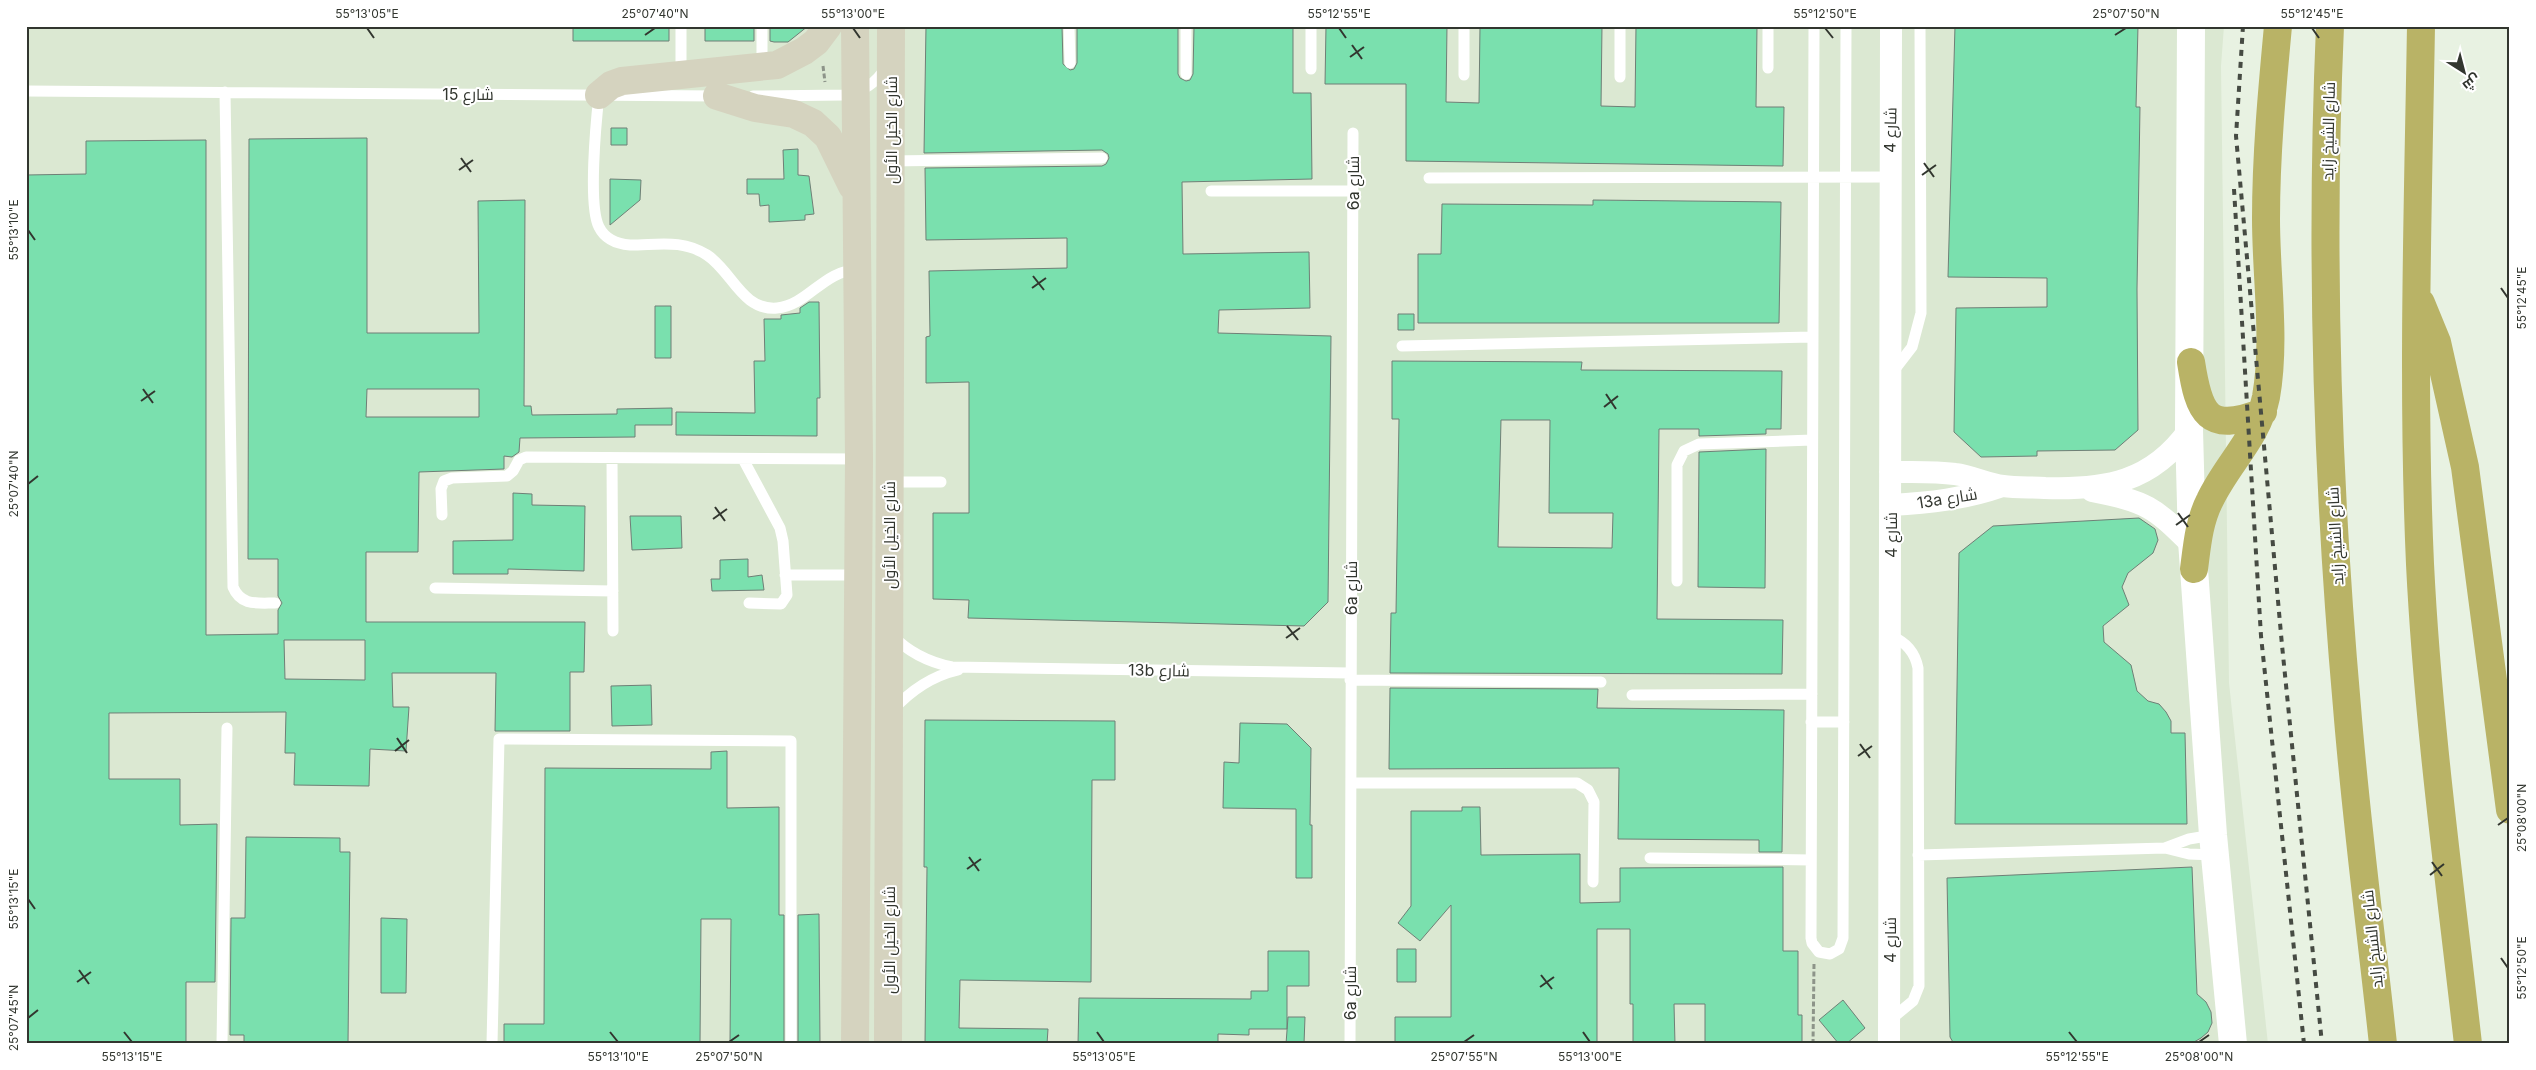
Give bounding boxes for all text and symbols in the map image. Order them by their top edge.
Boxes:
text: 55°13'05"E [335,6,399,21]
text: 25°07'40"N [621,6,689,21]
text: 55°13'00"E [821,6,885,21]
text: 55°12'55"E [1307,6,1371,21]
text: 55°12'50"E [1793,6,1857,21]
text: 25°07'50"N [2092,6,2160,21]
text: 55°12'45"E [2281,6,2343,21]
north arrow [2438,48,2488,98]
text: ش [2459,70,2484,95]
street label: شارع الخيل الأول [881,76,903,184]
street label: شارع الشيخ زايد [2317,82,2341,180]
street label: شارع 15 [442,84,494,106]
street label: شارع 4 [1880,107,1902,153]
street label: 6a شارع [1343,156,1365,210]
text: 55°13'10"E [6,199,21,261]
text: 55°12'45"E [2514,267,2529,329]
text: 25°07'40"N [6,450,21,518]
street label: شارع الخيل الأول [879,481,901,589]
street label: 13a شارع [1915,483,1979,515]
street label: شارع الشيخ زايد [2322,486,2350,586]
street label: شارع 4 [1881,512,1903,558]
street label: 6a شارع [1341,561,1363,615]
street label: 13b شارع [1128,659,1190,683]
text: 25°08'00"N [2514,784,2529,852]
text: 55°13'15"E [6,869,21,929]
street label: شارع الخيل الأول [879,886,901,994]
street label: شارع الشيخ زايد [2357,889,2389,989]
street label: شارع 4 [1880,917,1902,963]
text: 55°12'50"E [2514,936,2529,1000]
street label: 6a شارع [1340,966,1362,1020]
text: 25°07'45"N [6,985,21,1051]
text: 55°13'15"E [102,1049,162,1064]
text: 55°13'10"E [587,1049,649,1064]
text: 25°07'50"N [695,1049,763,1064]
text: 55°13'05"E [1072,1049,1136,1064]
text: 25°07'55"N [1430,1049,1498,1064]
text: 55°13'00"E [1558,1049,1622,1064]
text: 55°12'55"E [2045,1049,2109,1064]
text: 25°08'00"N [2165,1049,2233,1064]

